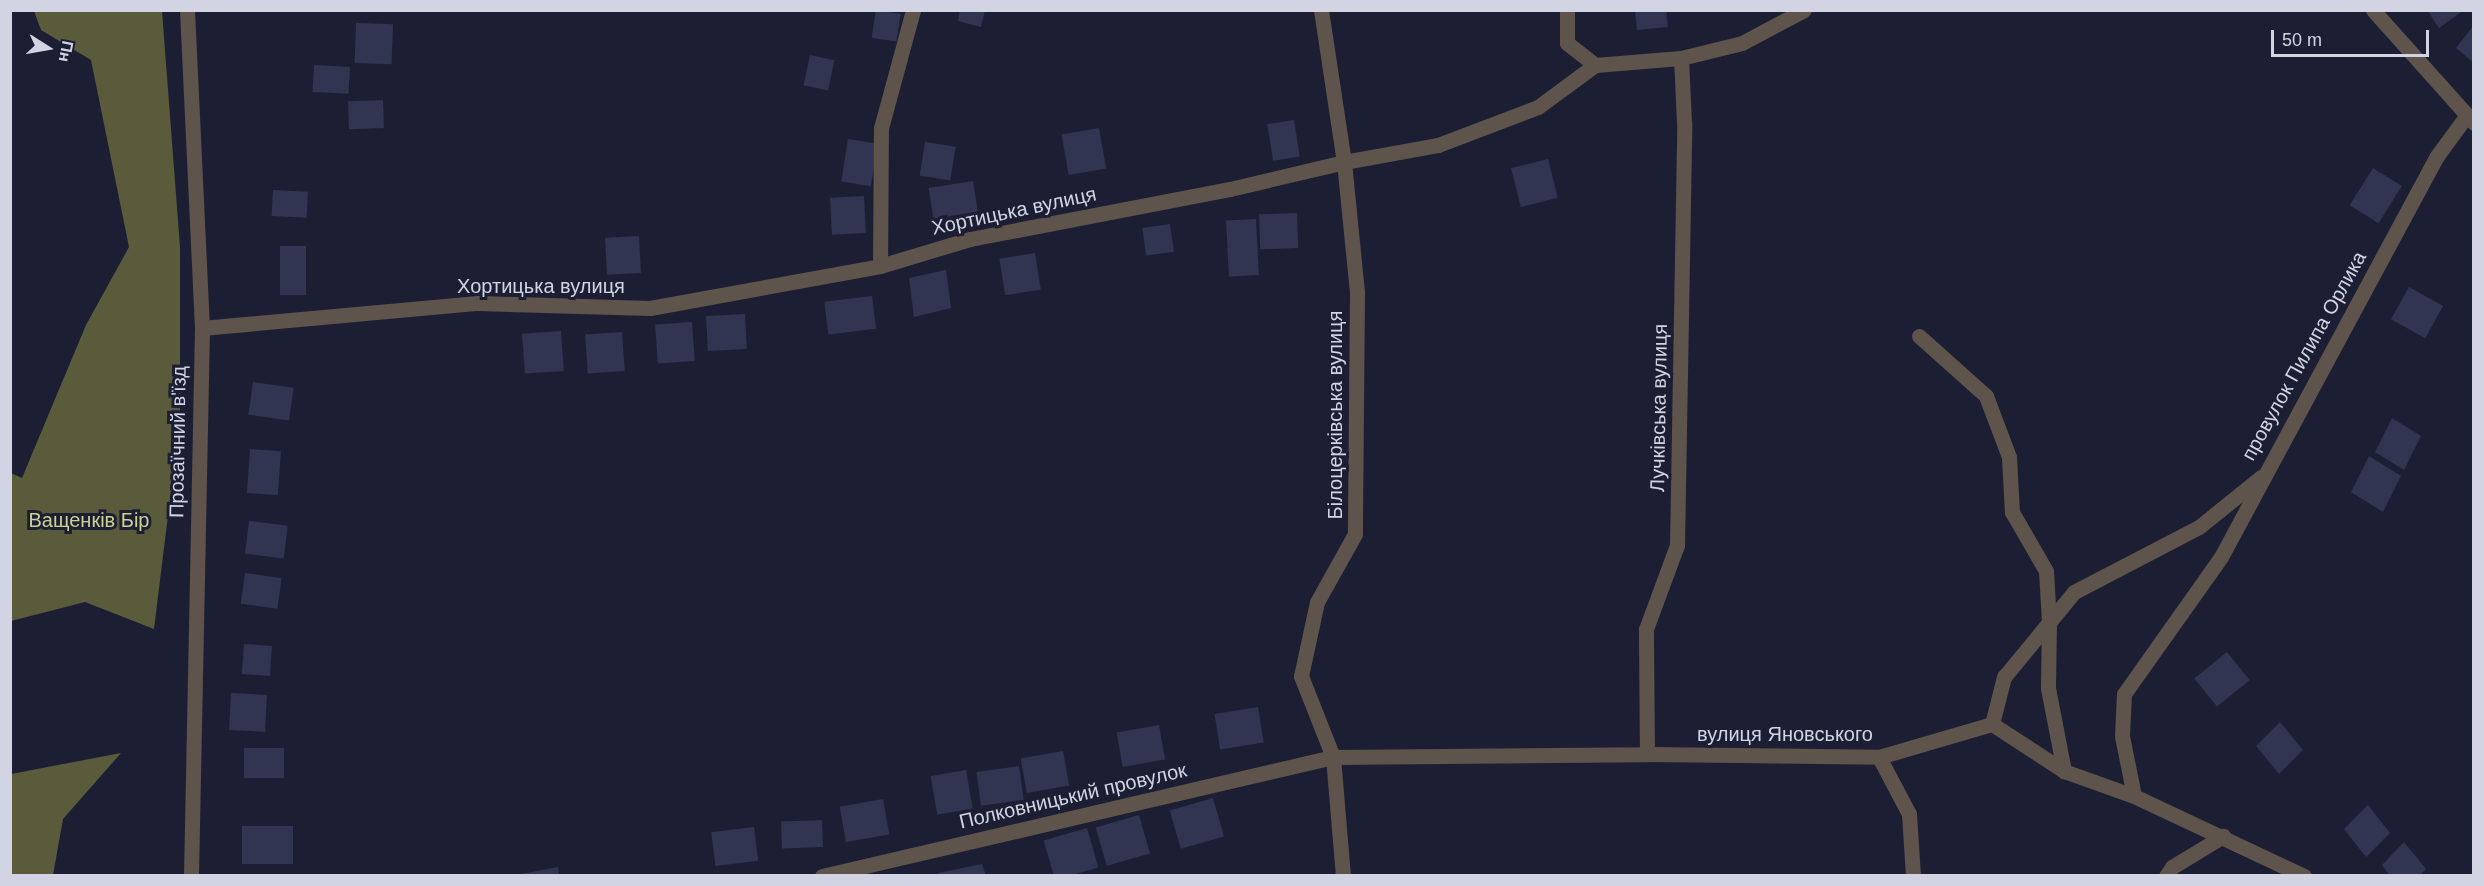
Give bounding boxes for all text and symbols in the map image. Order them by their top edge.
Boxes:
north arrow [18,18,78,78]
scale bar [2274,18,2432,56]
text: 50 m [2282,30,2322,50]
text: Пн [56,40,77,64]
street label: Хортицька вулиця [929,182,1099,240]
street label: провулок Пилипа Орлика [2236,247,2372,465]
street label: Хортицька вулиця [457,274,625,298]
street label: Білоцерківська вулиця [1323,311,1347,519]
street label: Лучківська вулиця [1646,324,1672,492]
street label: Прозаїчний в'їзд [165,366,191,518]
park label: Ващенків Бір [29,508,149,532]
street label: вулиця Яновського [1697,722,1873,746]
street label: Полковницький провулок [957,758,1189,834]

